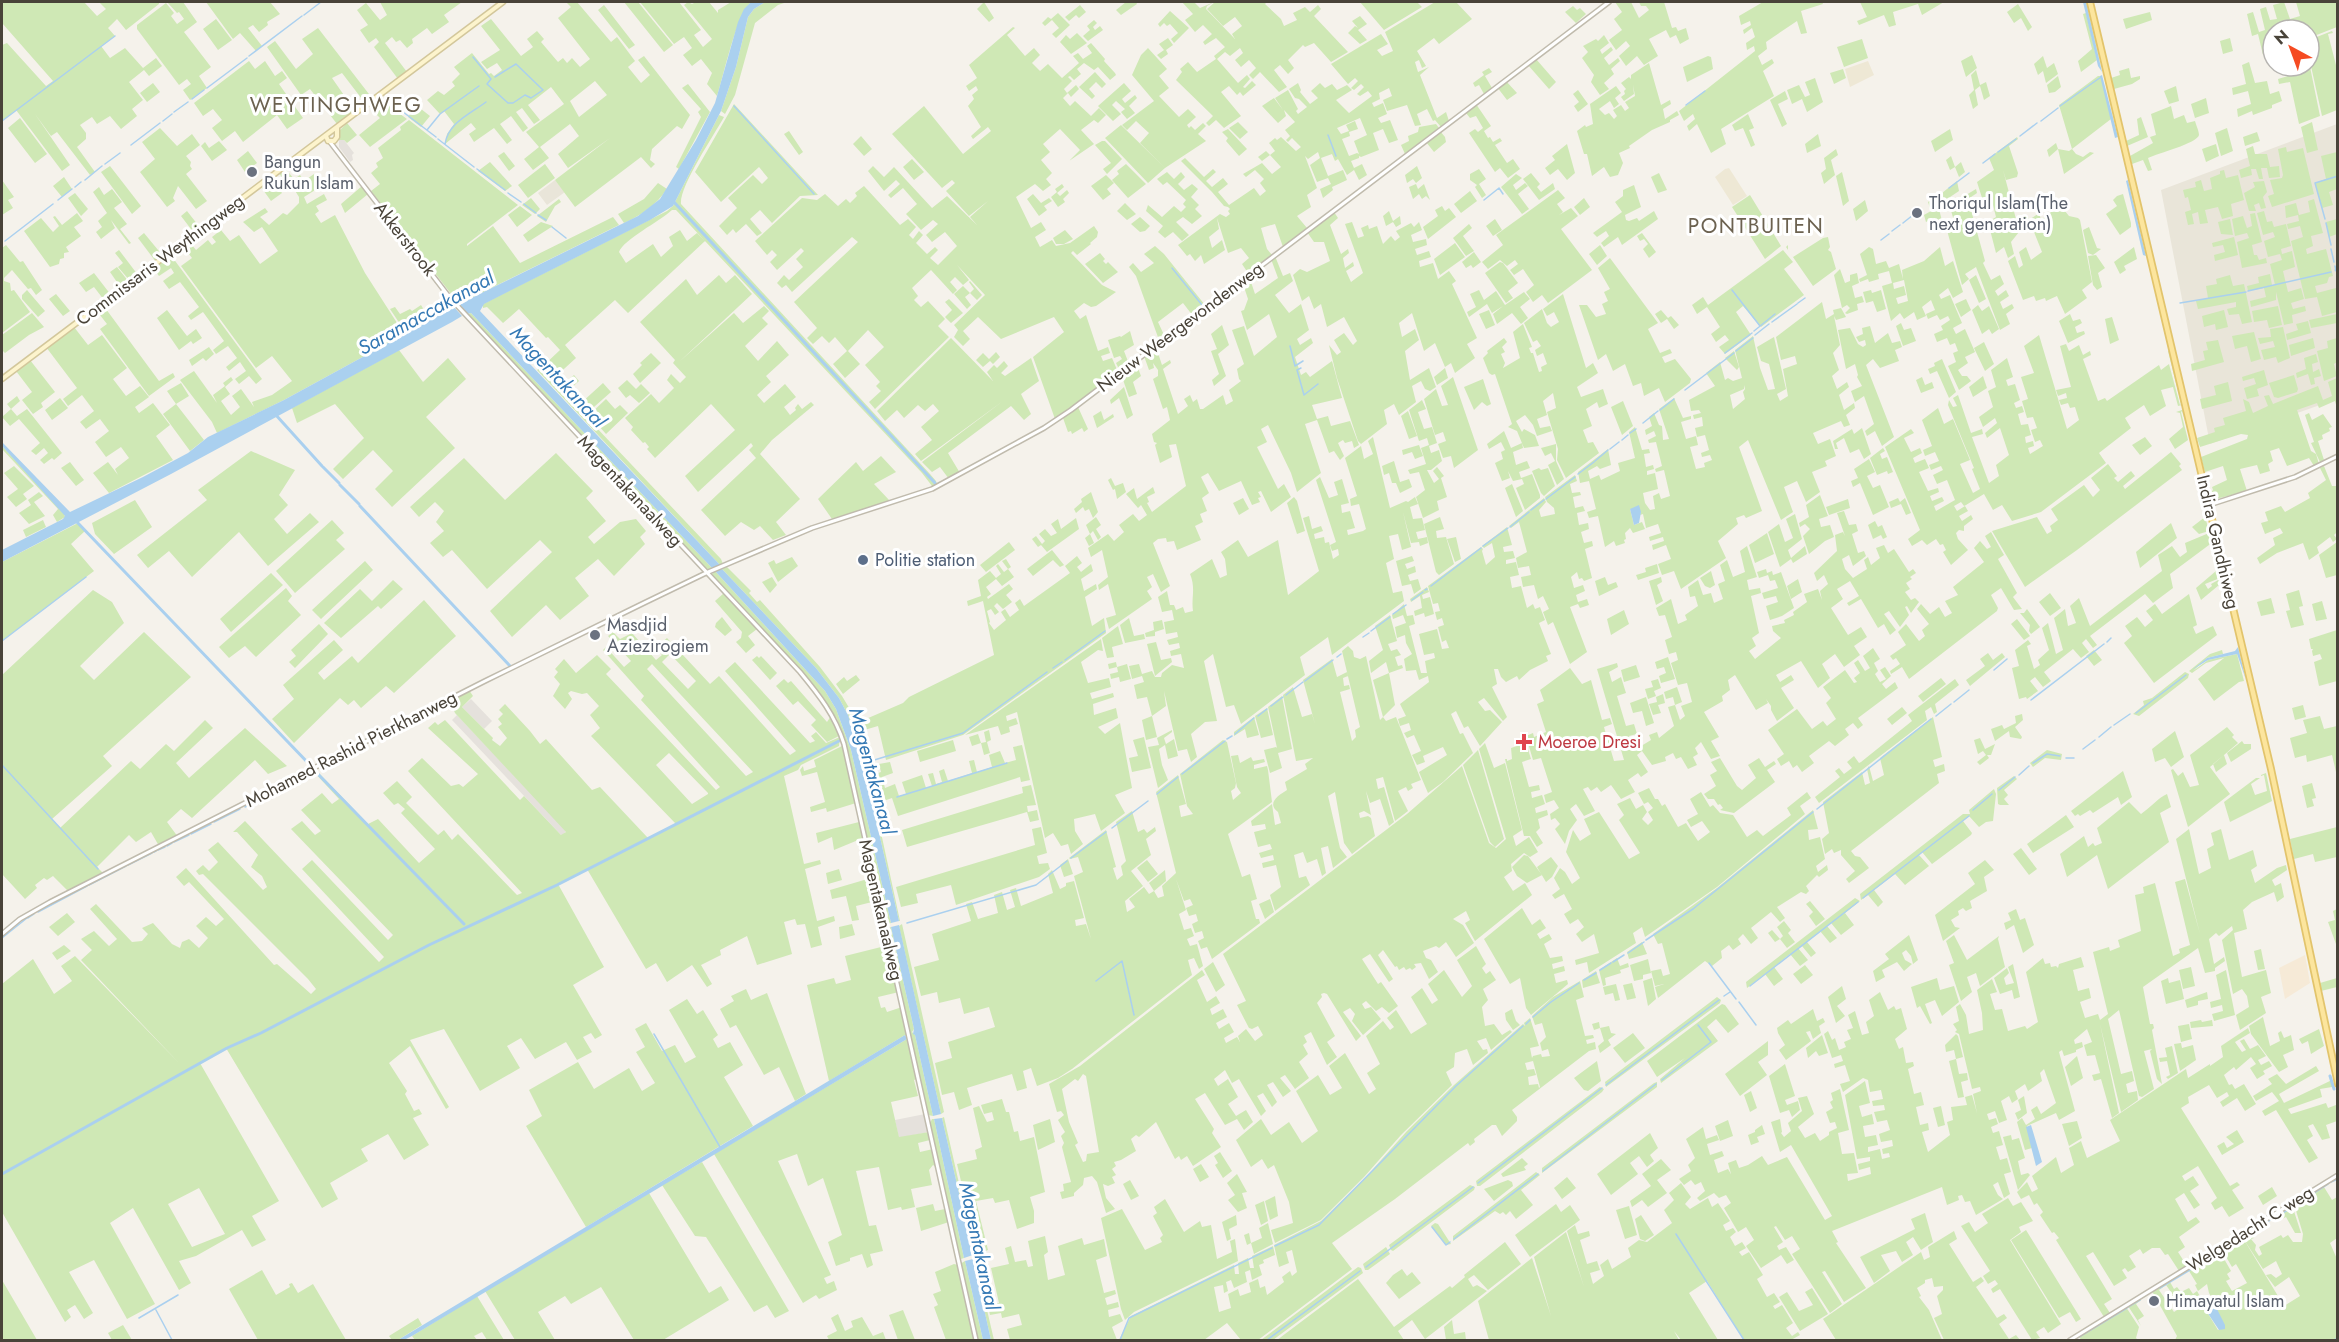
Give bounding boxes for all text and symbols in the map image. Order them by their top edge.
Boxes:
north arrow [2261,18,2321,78]
text: N [2269,24,2294,50]
district label: WEYTINGHWEG [250,90,422,120]
place label: Bangun Rukun Islam [264,149,354,196]
marker: Bangun Rukun Islam [245,165,259,179]
street label: Commissaris Weythingweg [70,188,250,332]
place label: Thoriqul Islam(The next generation) [1929,190,2068,237]
street label: Akkerstrook [368,196,442,282]
marker: Thoriqul Islam(The next generation) [1910,206,1924,220]
district label: PONTBUITEN [1688,211,1824,241]
street label: Nieuw Weergevondenweg [1091,256,1269,398]
water label: Saramaccakanaal [353,263,501,362]
water label: Magentakanaal [503,320,614,436]
street label: Magentakanaalweg [571,429,689,553]
street label: Indira Gandhiweg [2190,472,2246,612]
place label: Politie station [875,547,975,573]
marker: Politie station [856,553,870,567]
place label: Masdjid Aziezirogiem [607,612,709,659]
marker: Masdjid Aziezirogiem [588,628,602,642]
street label: Mohamed Rashid Pierkhanweg [241,684,461,814]
water label: Magentakanaal [841,704,903,839]
place label: Moeroe Dresi [1538,729,1641,755]
marker: Moeroe Dresi [1515,733,1533,751]
street label: Magentakanaalweg [852,837,910,983]
water label: Magentakanaal [951,1179,1007,1314]
street label: Welgedacht C weg [2182,1179,2318,1279]
place label: Himayatul Islam [2166,1288,2285,1314]
marker: Himayatul Islam [2147,1294,2161,1308]

